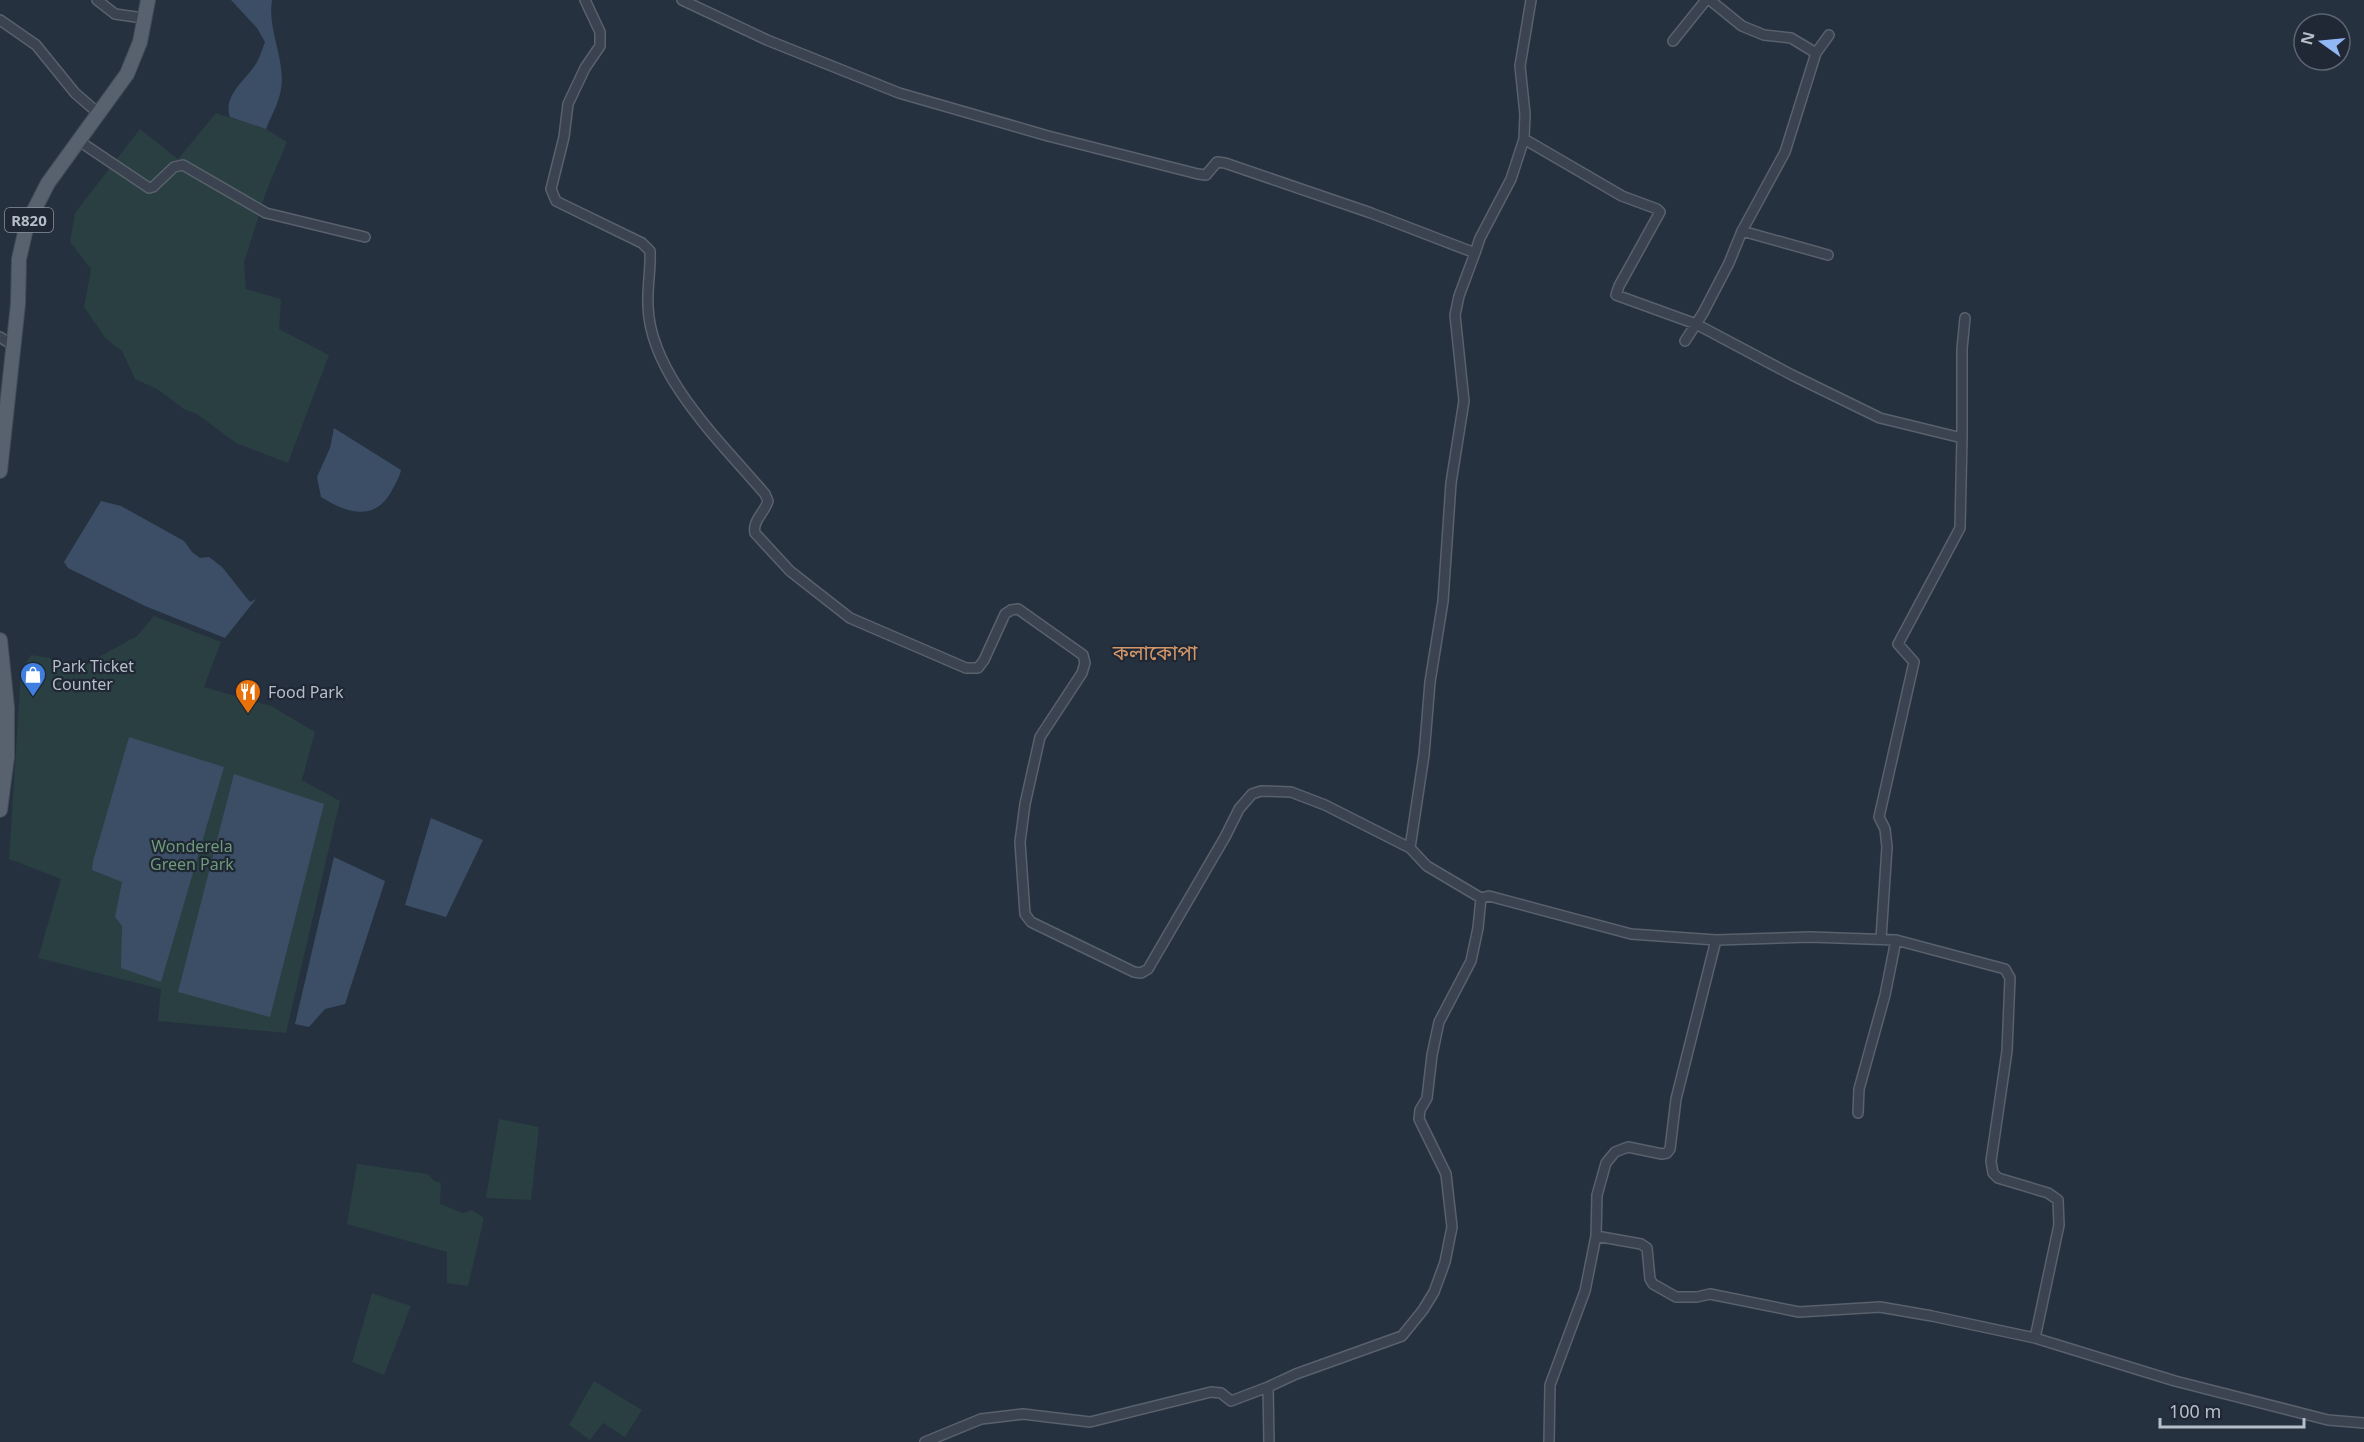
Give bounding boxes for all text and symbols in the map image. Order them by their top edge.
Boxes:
north arrow [2292,12,2352,72]
text: N [2295,29,2320,47]
road number: R820 [5,208,53,232]
district label: কলাকোপা [1112,639,1198,666]
place label: Park Ticket Counter [52,655,134,695]
shop icon: Park Ticket Counter [18,660,48,698]
restaurant icon: Food Park [233,677,263,715]
place label: Food Park [268,681,344,703]
park label: Wonderela Green Park [150,835,234,875]
scale bar [2160,1391,2304,1429]
text: 100 m [2169,1399,2221,1423]

